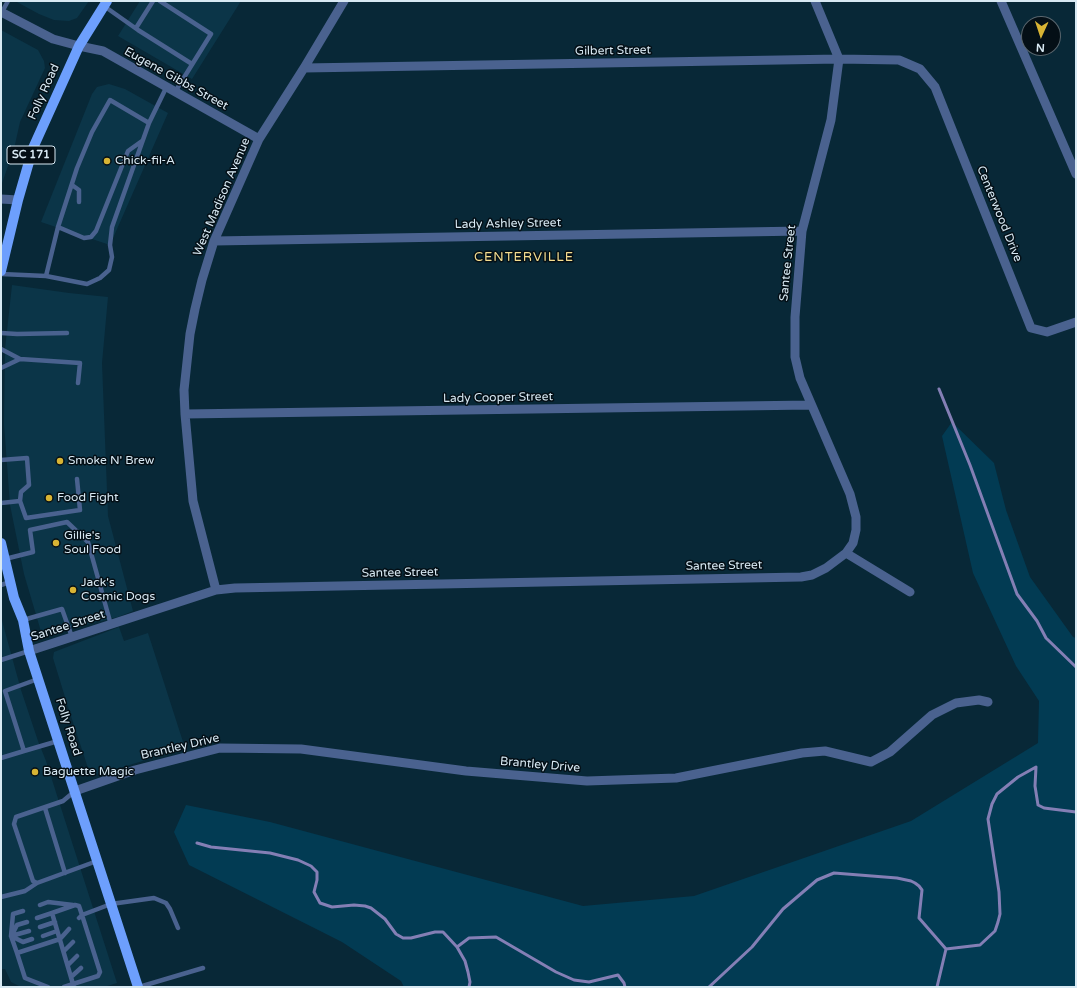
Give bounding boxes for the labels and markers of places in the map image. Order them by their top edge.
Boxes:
place label: Chick-fil-A [115,154,175,168]
marker: Chick-fil-A [102,156,112,166]
place label: Smoke N' Brew [68,454,154,468]
marker: Smoke N' Brew [55,456,65,466]
place label: Food Fight [57,491,119,505]
marker: Food Fight [44,493,54,503]
place label: Gillie's Soul Food [64,529,121,557]
marker: Gillie's Soul Food [51,538,61,548]
place label: Jack's Cosmic Dogs [81,576,155,604]
marker: Jack's Cosmic Dogs [68,585,78,595]
place label: Baguette Magic [43,765,134,779]
marker: Baguette Magic [30,767,40,777]

